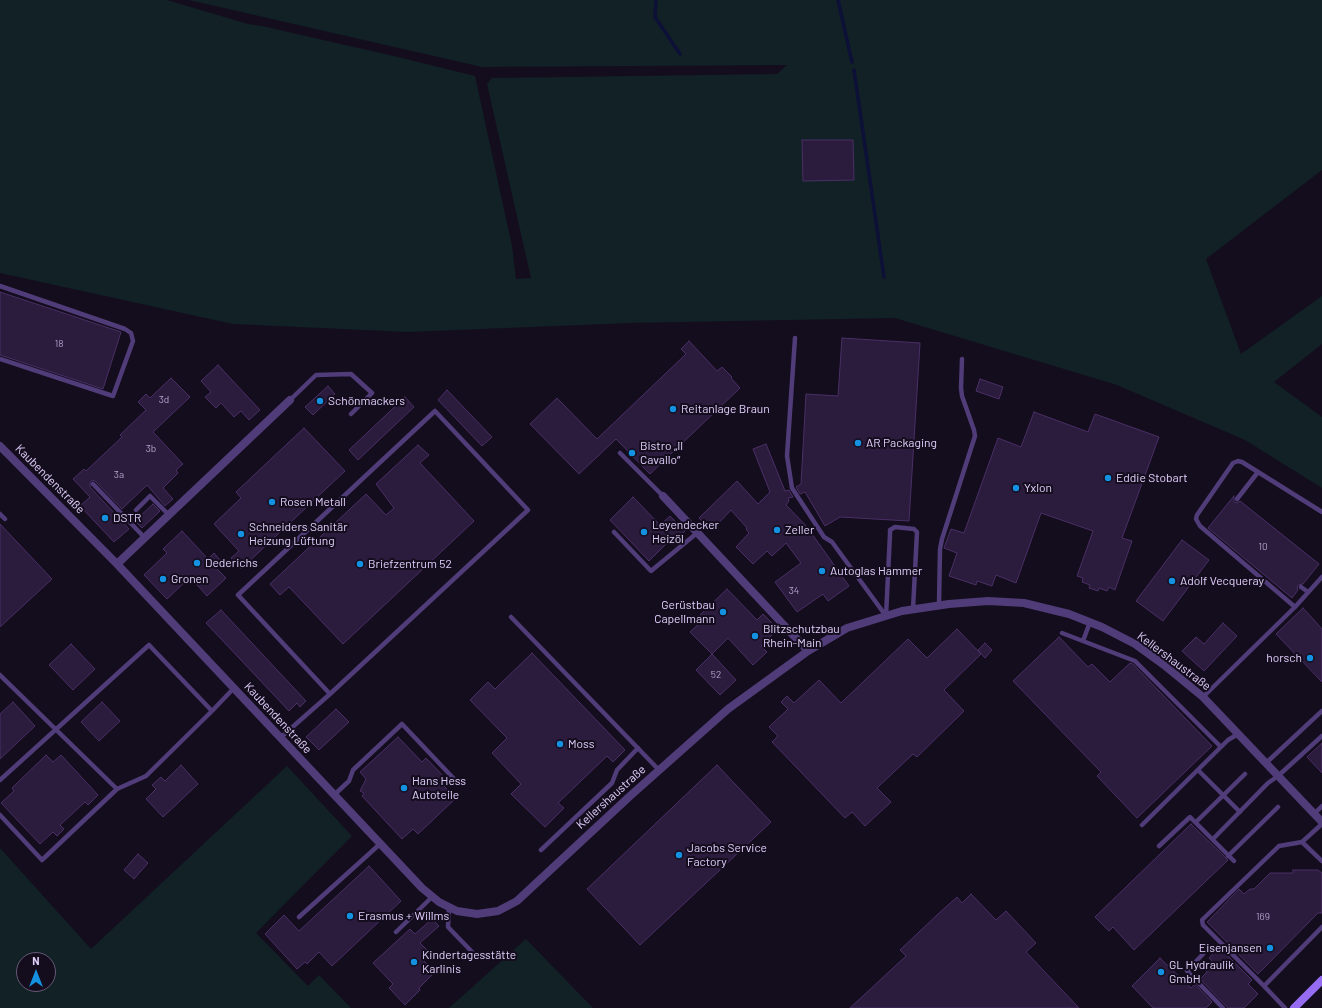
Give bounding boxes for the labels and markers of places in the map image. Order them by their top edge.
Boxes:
place label: Schönmackers [328,394,405,408]
marker: Schönmackers [315,396,325,406]
place label: Reitanlage Braun [681,402,770,416]
marker: Reitanlage Braun [668,404,678,414]
place label: AR Packaging [866,436,937,450]
marker: AR Packaging [853,438,863,448]
place label: Bistro „Il Cavallo“ [640,439,683,467]
marker: Bistro „Il Cavallo“ [627,448,637,458]
place label: Eddie Stobart [1116,471,1188,485]
marker: Eddie Stobart [1103,473,1113,483]
place label: Yxlon [1024,481,1052,495]
marker: Yxlon [1011,483,1021,493]
place label: Rosen Metall [280,495,346,509]
marker: Rosen Metall [267,497,277,507]
place label: DSTR [113,511,141,525]
marker: DSTR [100,513,110,523]
place label: Leyendecker Heizöl [652,518,719,546]
place label: Schneiders Sanitär Heizung Lüftung [249,520,348,548]
place label: Zeller [785,523,814,537]
marker: Zeller [772,525,782,535]
marker: Leyendecker Heizöl [639,527,649,537]
marker: Schneiders Sanitär Heizung Lüftung [236,529,246,539]
place label: Dederichs [205,556,258,570]
place label: Briefzentrum 52 [368,557,452,571]
marker: Dederichs [192,558,202,568]
marker: Briefzentrum 52 [355,559,365,569]
place label: Autoglas Hammer [830,564,922,578]
marker: Autoglas Hammer [817,566,827,576]
place label: Gronen [171,572,208,586]
marker: Gronen [158,574,168,584]
place label: Adolf Vecqueray [1180,574,1264,588]
marker: Adolf Vecqueray [1167,576,1177,586]
place label: Gerüstbau Capellmann [654,598,715,626]
marker: Gerüstbau Capellmann [718,607,728,617]
place label: Blitzschutzbau Rhein-Main [763,622,840,650]
marker: Blitzschutzbau Rhein-Main [750,631,760,641]
place label: horsch [1266,651,1302,665]
marker: horsch [1305,653,1315,663]
place label: Moss [568,737,594,751]
marker: Moss [555,739,565,749]
place label: Hans Hess Autoteile [412,774,466,802]
marker: Hans Hess Autoteile [399,783,409,793]
place label: Jacobs Service Factory [687,841,767,869]
marker: Jacobs Service Factory [674,850,684,860]
place label: Erasmus + Willms [358,909,449,923]
marker: Erasmus + Willms [345,911,355,921]
place label: Eisenjansen [1199,941,1262,955]
marker: Eisenjansen [1265,943,1275,953]
place label: Kindertagesstätte Karlinis [422,948,516,976]
marker: Kindertagesstätte Karlinis [409,957,419,967]
place label: GL Hydraulik GmbH [1169,958,1234,986]
marker: GL Hydraulik GmbH [1156,967,1166,977]

